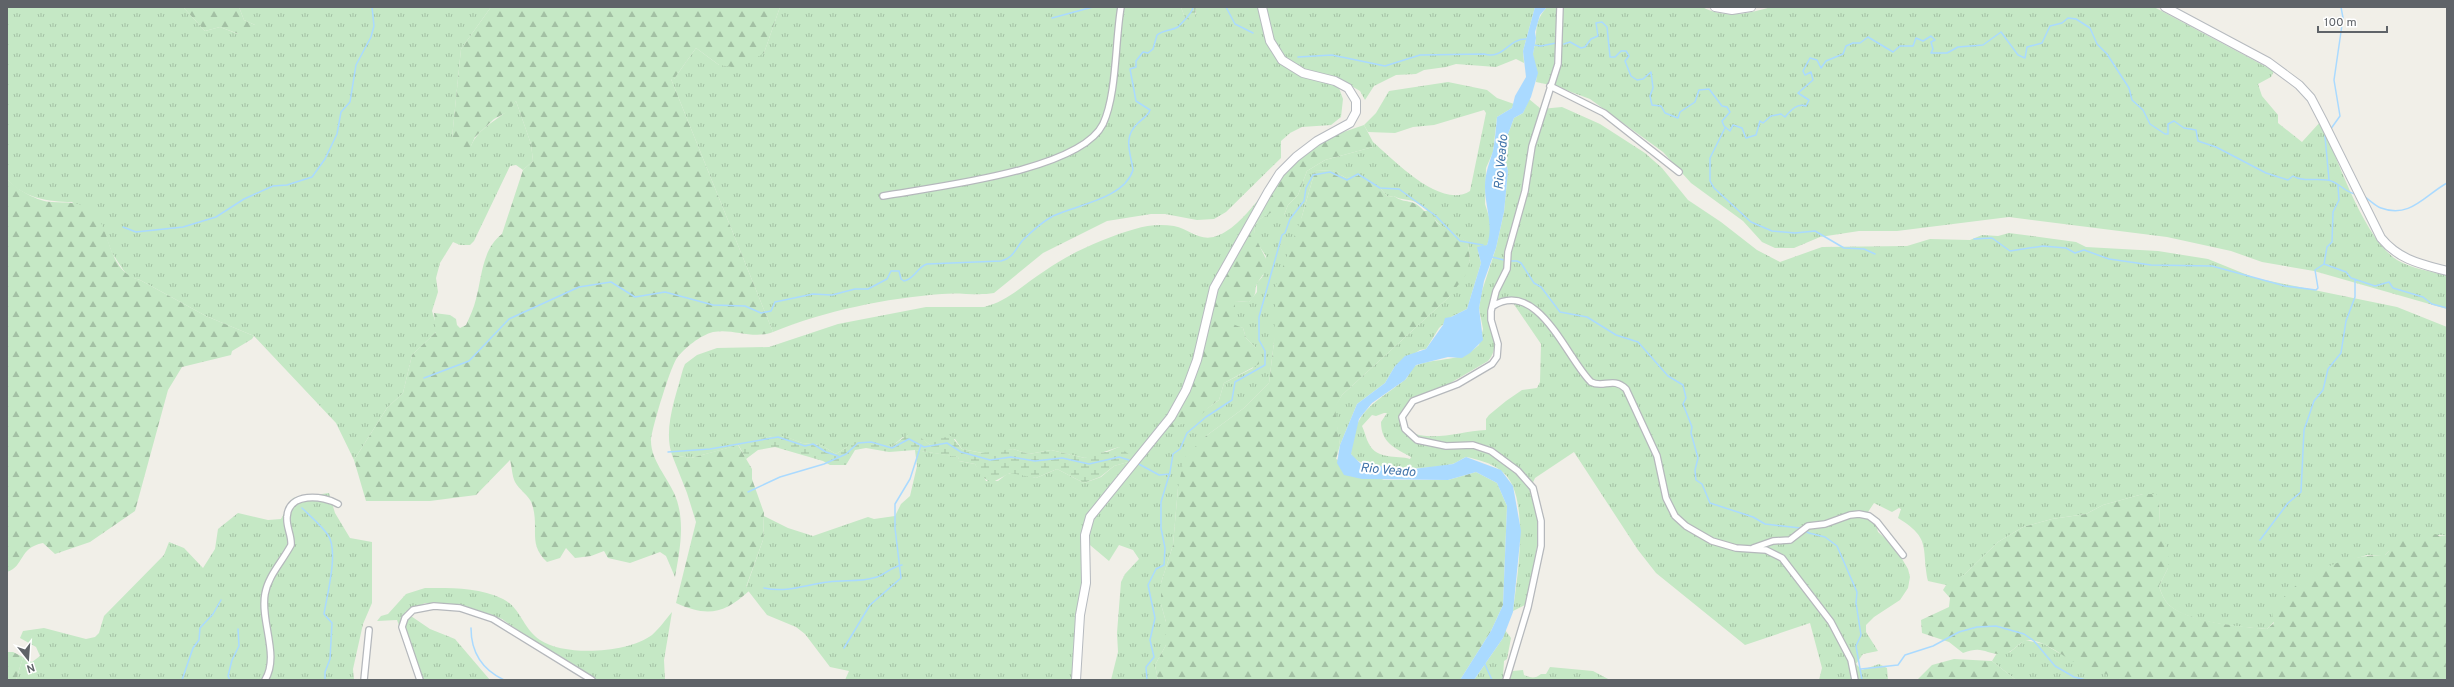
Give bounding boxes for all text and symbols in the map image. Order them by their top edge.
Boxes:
scale bar [2318,8,2387,34]
text: 100 m [2324,15,2357,31]
water label: Rio Veado [1492,134,1512,190]
water label: Rio Veado [1360,461,1416,481]
north arrow [8,639,48,679]
text: N [25,660,36,675]

